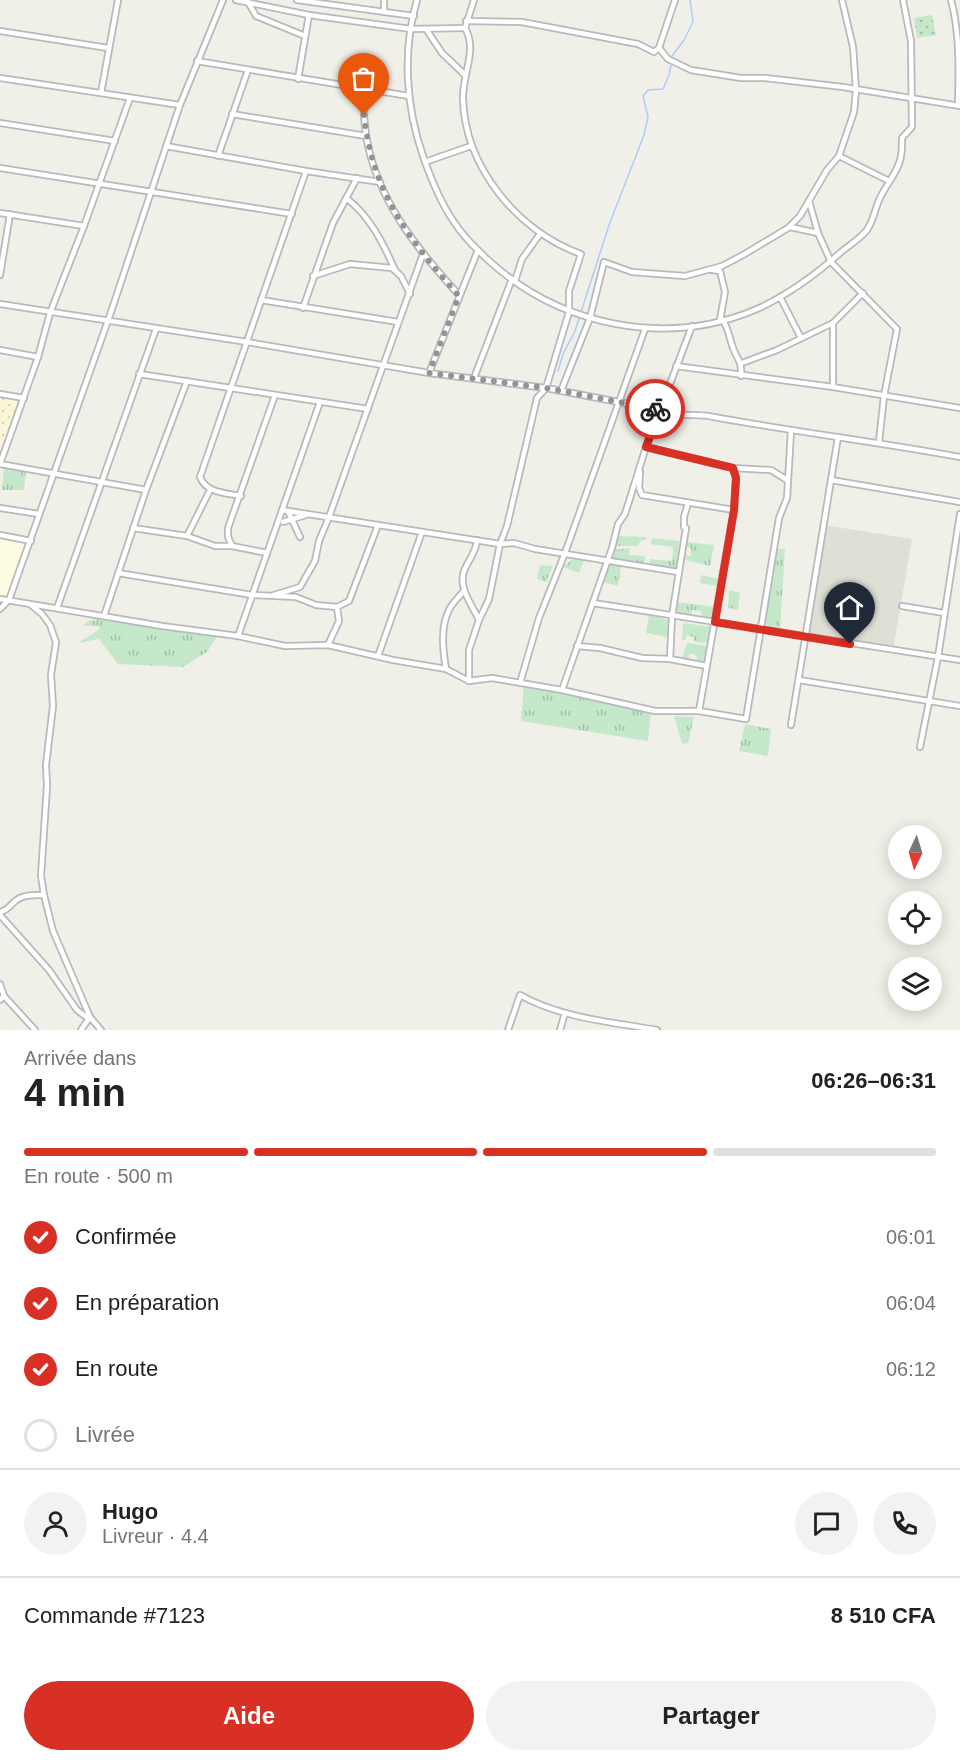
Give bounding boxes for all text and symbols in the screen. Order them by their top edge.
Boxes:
pin [338,53,389,115]
icon: bag [347,62,380,95]
courier [625,379,685,439]
icon: bike [639,393,672,426]
pin [824,582,875,644]
icon: home [833,591,866,624]
north arrow [888,825,942,879]
map controls [888,825,942,1011]
button: locate [888,891,942,945]
button: layers [888,957,942,1011]
text: Arrivée dans [24,1047,136,1069]
text: 06:26–06:31 [811,1068,936,1093]
text: 4 min [24,1071,126,1114]
text: En route · 500 m [24,1165,173,1187]
icon: check [24,1221,57,1254]
text: Confirmée [75,1224,176,1249]
text: 06:01 [886,1226,936,1248]
icon: check [24,1287,57,1320]
text: En préparation [75,1290,219,1315]
text: 06:04 [886,1292,936,1314]
icon: check [24,1353,57,1386]
text: En route [75,1356,158,1381]
text: 06:12 [886,1358,936,1380]
text: Livrée [75,1422,135,1447]
button: person [24,1492,87,1555]
button: chat [795,1492,858,1555]
button: phone [873,1492,936,1555]
text: Hugo [102,1499,158,1524]
text: Livreur · 4.4 [102,1525,209,1547]
text: Commande #7123 [24,1603,205,1628]
text: 8 510 CFA [831,1603,936,1628]
button: Aide [24,1681,474,1750]
button: Partager [486,1681,936,1750]

